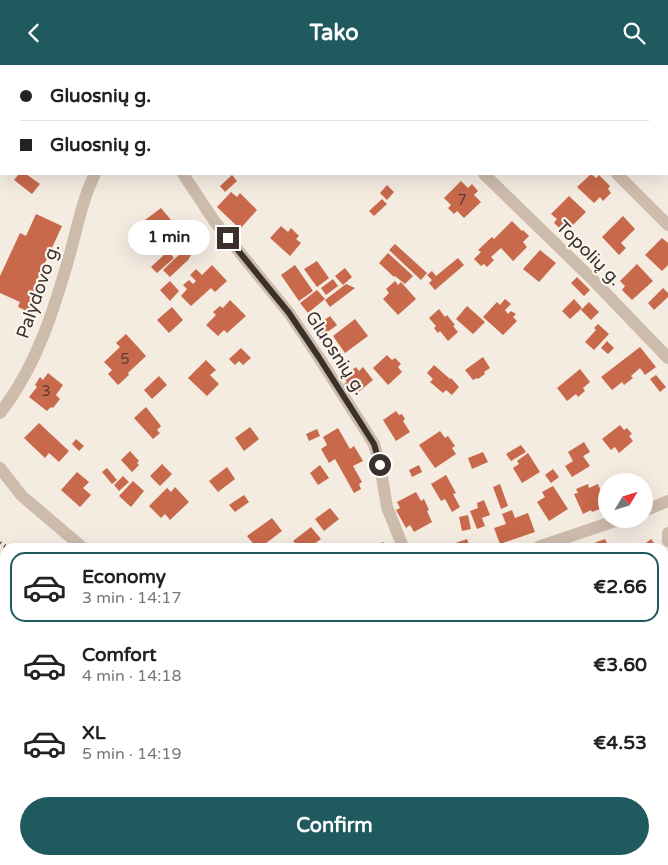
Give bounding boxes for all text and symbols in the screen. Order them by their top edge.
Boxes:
icon: back [20,19,48,47]
icon: search [620,19,648,47]
text: Tako [309,20,359,46]
text: Gluosnių g. [50,85,151,107]
text: Gluosnių g. [50,134,151,156]
house number: 7 [457,191,467,209]
street label: Topolių g. [552,216,626,290]
callout: 1 min [128,221,210,255]
text: 1 min [148,227,190,247]
route end [217,227,239,249]
street label: Palydovo g. [11,241,65,341]
street label: Gluosnių g. [301,307,371,399]
house number: 5 [120,350,130,368]
house number: 3 [41,382,51,400]
route start [369,454,391,476]
north arrow [598,473,652,527]
map controls [598,473,653,528]
icon: car [22,565,67,610]
text: Economy [82,566,166,588]
text: €2.66 [593,576,647,598]
text: 3 min · 14:17 [82,588,181,608]
icon: car [22,643,67,688]
text: Comfort [82,644,156,666]
text: €3.60 [593,654,647,676]
text: 4 min · 14:18 [82,666,181,686]
icon: car [22,721,67,766]
text: XL [82,722,106,744]
text: €4.53 [593,732,647,754]
text: 5 min · 14:19 [82,744,181,764]
button: Confirm [20,797,649,855]

